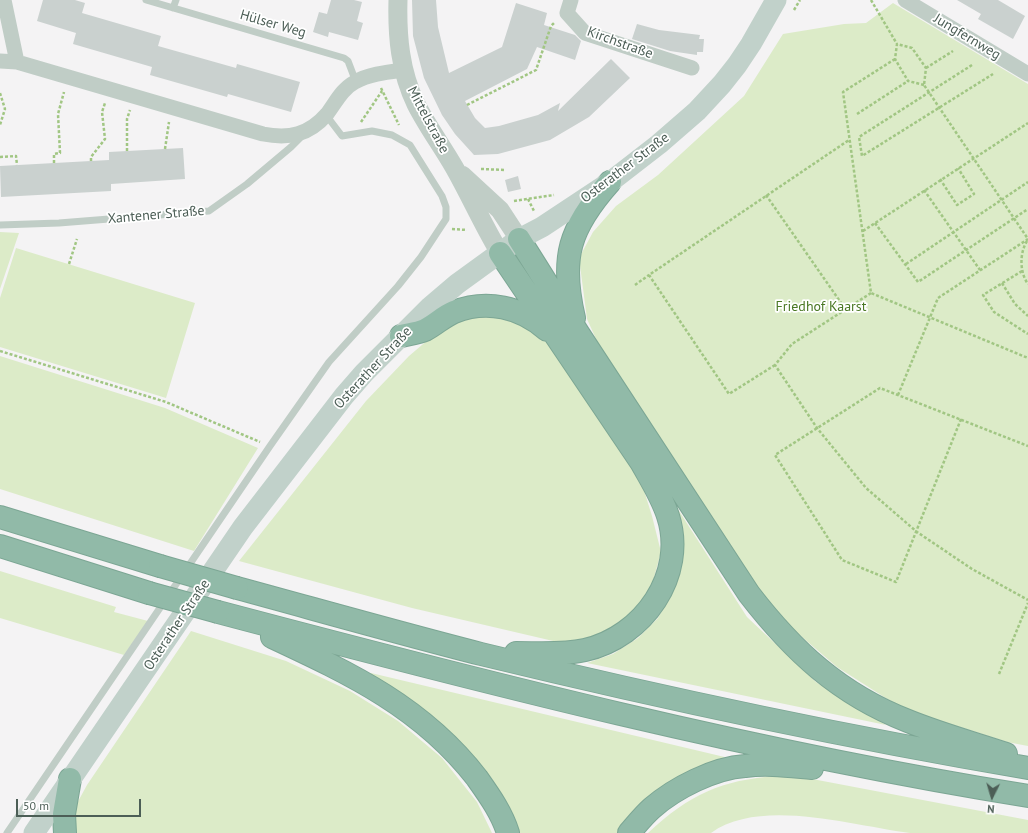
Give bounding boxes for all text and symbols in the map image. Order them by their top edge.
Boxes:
street label: Hülser Weg [238,7,308,41]
street label: Jungfernweg [930,10,1004,64]
street label: Kirchstraße [585,23,655,63]
street label: Mittelstraße [403,84,453,156]
street label: Osterather Straße [578,129,672,207]
street label: Xantener Straße [107,202,205,228]
park label: Friedhof Kaarst [775,299,867,315]
street label: Osterather Straße [331,323,415,413]
street label: Osterather Straße [140,576,214,674]
north arrow [972,777,1012,817]
scale bar [18,791,143,817]
text: 50 m [23,798,49,813]
text: N [987,802,995,816]

